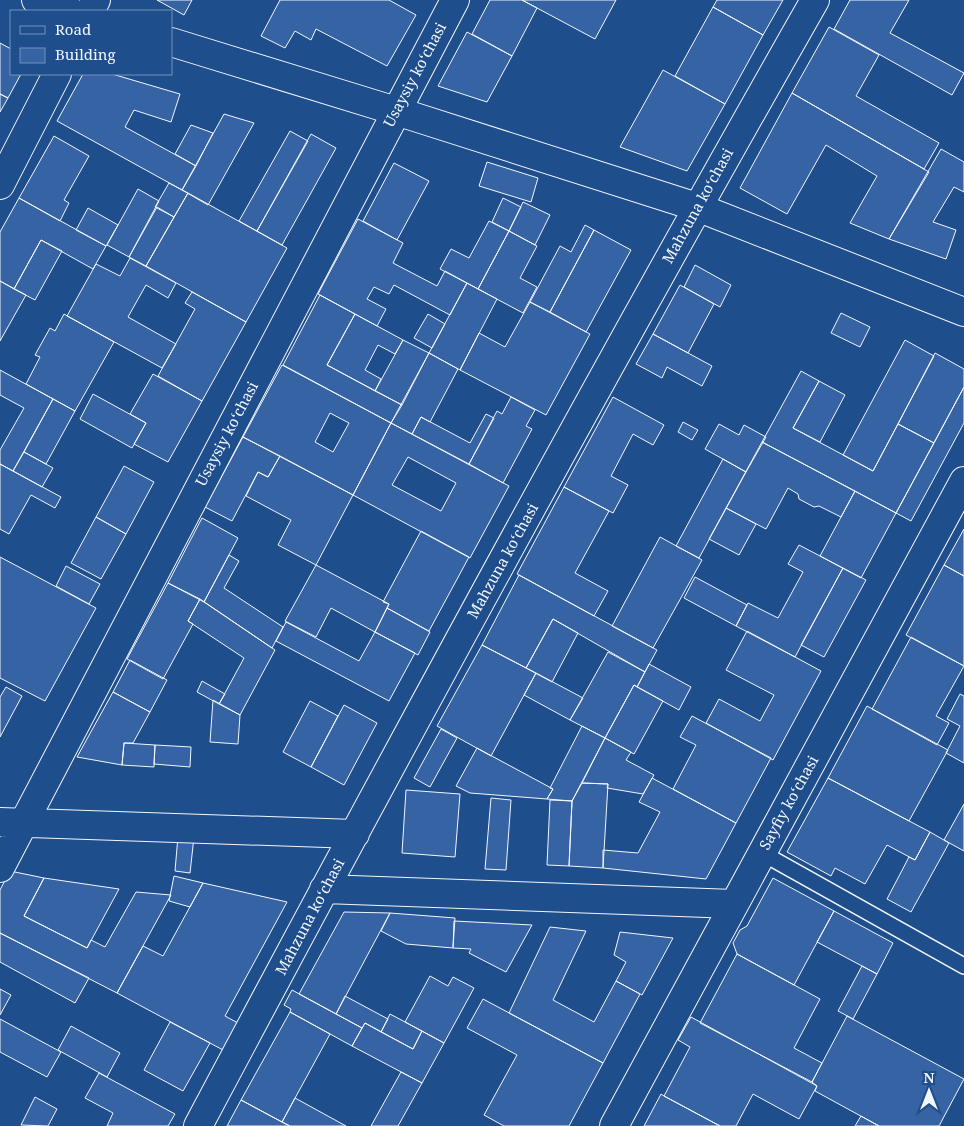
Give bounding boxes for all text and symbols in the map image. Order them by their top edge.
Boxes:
legend [10,10,172,75]
text: Road [55,19,91,39]
street label: Usaysiy koʻchasi [378,19,450,130]
text: Building [55,44,116,64]
street label: Mahzuna koʻchasi [657,144,737,267]
street label: Usaysiy koʻchasi [190,378,262,489]
street label: Mahzuna koʻchasi [462,499,542,622]
street label: Sayfiy koʻchasi [754,752,822,853]
street label: Mahzuna koʻchasi [270,855,348,978]
north arrow [904,1066,954,1116]
text: N [923,1068,935,1087]

